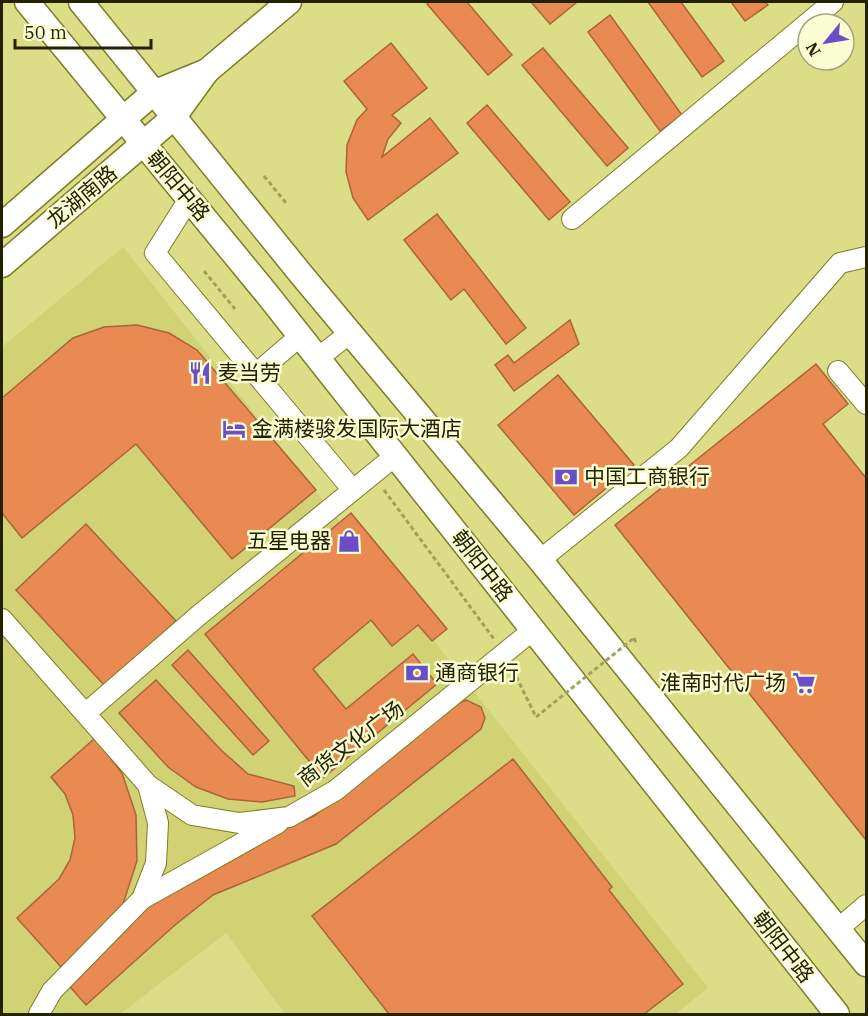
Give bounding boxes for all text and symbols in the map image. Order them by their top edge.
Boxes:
scale bar [15,12,152,50]
north arrow [796,12,856,72]
text: 50 m [24,21,67,44]
text: N [801,39,825,60]
street label: 朝阳中路 [141,144,216,227]
street label: 龙湖南路 [40,159,123,234]
place label: 麦当劳 [218,358,281,386]
restaurant icon: 麦当劳 [187,360,213,386]
place label: 金满楼骏发国际大酒店 [252,414,462,442]
hotel icon: 金满楼骏发国际大酒店 [221,416,247,442]
place label: 中国工商银行 [584,462,710,490]
bank icon: 中国工商银行 [553,464,579,490]
street label: 朝阳中路 [446,524,520,607]
place label: 五星电器 [247,526,331,554]
shop icon: 五星电器 [336,528,362,554]
place label: 通商银行 [435,658,519,686]
bank icon: 通商银行 [404,660,430,686]
place label: 淮南时代广场 [660,668,786,696]
supermarket icon: 淮南时代广场 [791,670,817,696]
street label: 商货文化广场 [292,694,409,792]
street label: 朝阳中路 [747,905,821,988]

